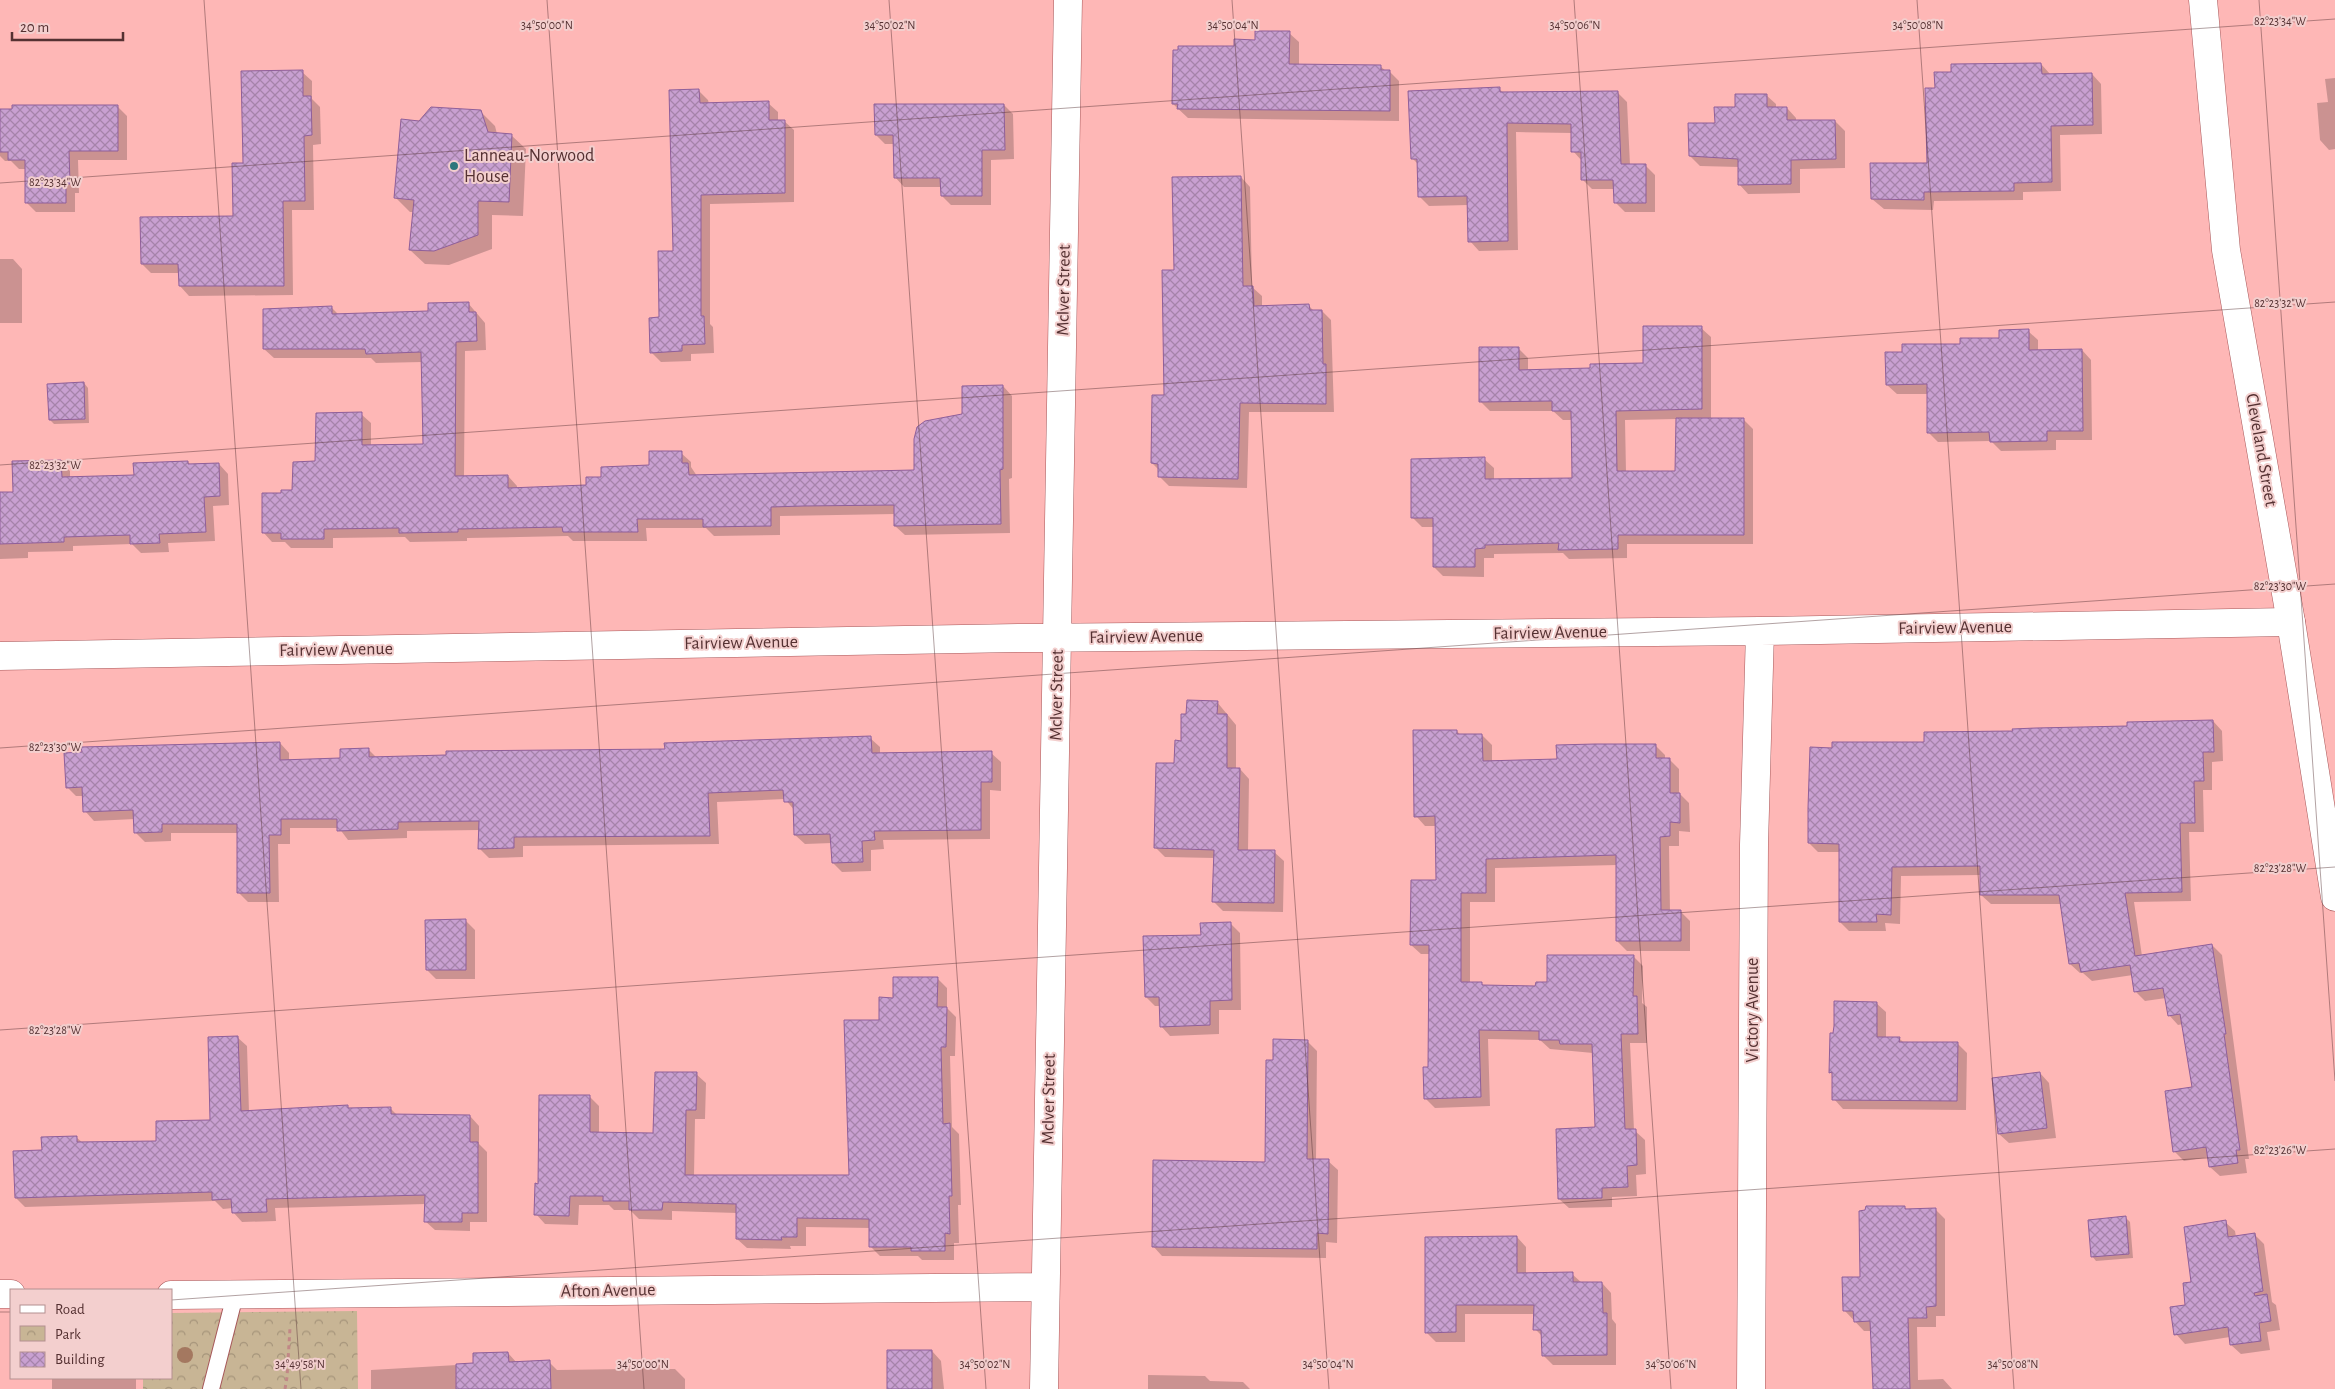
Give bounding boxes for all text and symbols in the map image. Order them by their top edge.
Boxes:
scale bar [12,10,124,42]
text: 82°23'34"W [2254,15,2306,27]
text: 34°50'00"N [521,19,573,31]
text: 34°50'02"N [865,19,915,31]
text: 34°50'04"N [1207,19,1259,31]
text: 34°50'06"N [1549,19,1601,31]
text: 34°50'08"N [1892,19,1944,31]
text: 20 m [20,20,49,35]
place label: Lanneau-Norwood House [464,147,594,186]
marker: Lanneau-Norwood House [448,160,460,172]
text: 82°23'34"W [29,176,81,188]
street label: McIver Street [1054,244,1074,336]
text: 82°23'32"W [2254,297,2306,309]
street label: Cleveland Street [2242,392,2280,508]
text: 82°23'32"W [29,459,81,471]
text: 82°23'30"W [2254,580,2307,592]
street label: Fairview Avenue [1898,618,2012,638]
street label: Fairview Avenue [1493,623,1607,643]
street label: Fairview Avenue [1089,627,1203,647]
street label: Fairview Avenue [684,633,798,653]
street label: Fairview Avenue [279,640,393,660]
street label: McIver Street [1047,649,1067,741]
text: 82°23'30"W [29,741,82,753]
text: 82°23'28"W [2254,862,2307,874]
street label: Victory Avenue [1744,958,1762,1062]
text: 82°23'28"W [29,1024,82,1036]
street label: McIver Street [1039,1053,1059,1145]
text: 82°23'26"W [2254,1144,2306,1156]
street label: Afton Avenue [560,1281,656,1301]
legend [10,1289,172,1379]
text: Road [55,1302,85,1317]
text: Park [55,1327,81,1342]
text: Building [55,1352,105,1367]
text: 34°49'58"N [275,1358,325,1370]
text: 34°50'00"N [617,1358,669,1370]
text: 34°50'02"N [960,1358,1010,1370]
text: 34°50'04"N [1302,1358,1354,1370]
text: 34°50'06"N [1645,1358,1697,1370]
text: 34°50'08"N [1987,1358,2039,1370]

